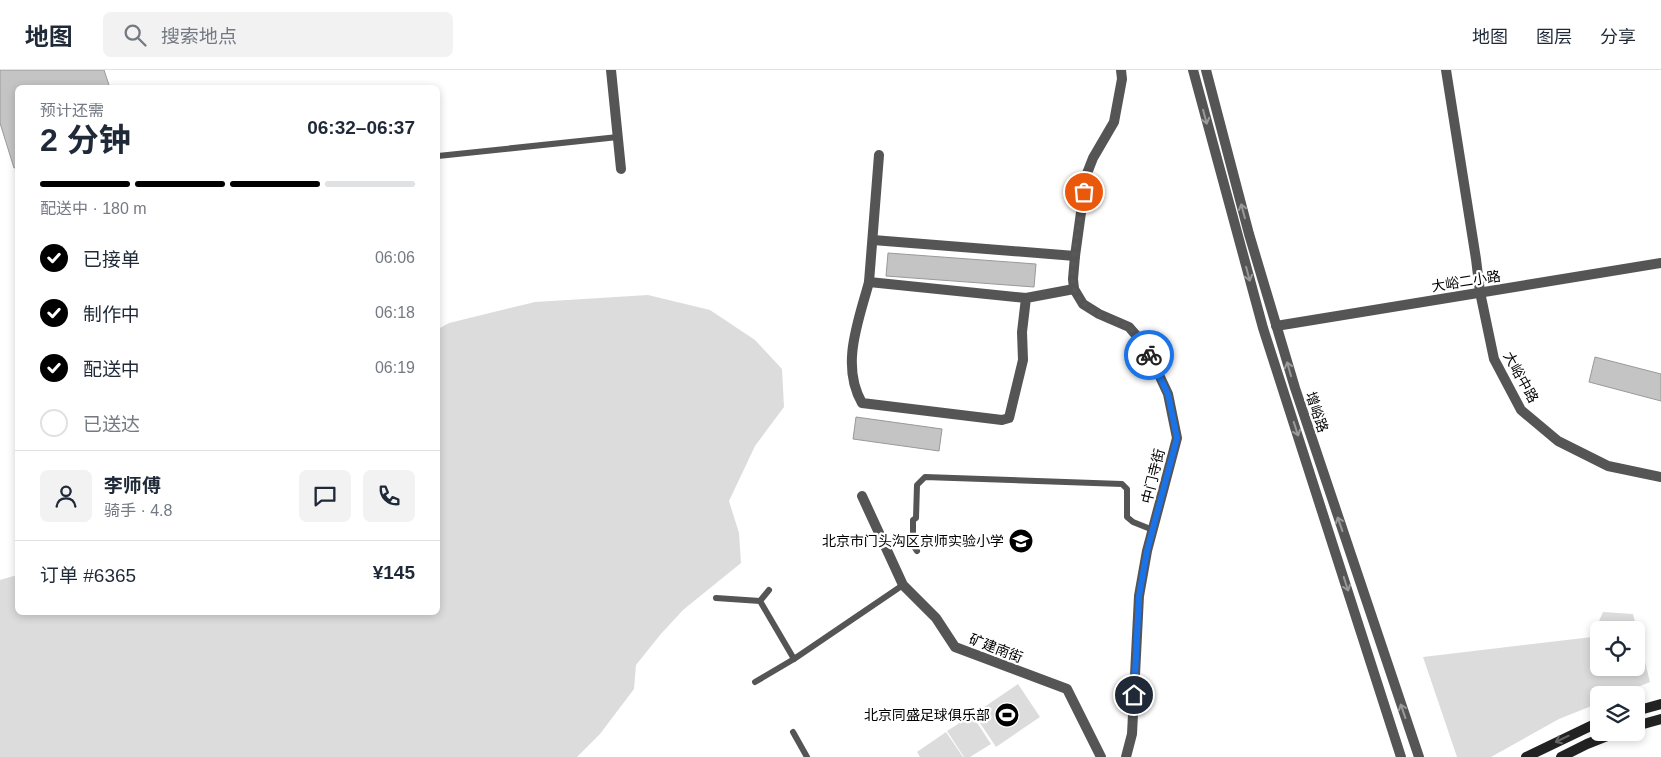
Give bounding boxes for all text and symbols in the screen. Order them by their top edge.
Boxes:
search box [103,12,453,57]
icon: search [121,21,149,49]
text: 地图 [25,23,73,50]
text: 搜索地点 [161,26,237,47]
text: 地图 [1472,27,1508,47]
text: 图层 [1536,27,1572,47]
text: 分享 [1600,27,1636,47]
text: 预计还需 [40,102,104,119]
one-way arrow [1201,109,1211,125]
text: 06:32–06:37 [307,117,415,138]
text: 2 分钟 [40,122,131,158]
pin [1063,171,1105,213]
icon: bag [1070,178,1098,206]
text: 配送中 · 180 m [40,200,147,217]
one-way arrow [1238,204,1248,220]
icon: check [40,244,68,272]
text: 已接单 [83,249,140,270]
text: 06:06 [375,249,415,266]
one-way arrow [1244,265,1254,281]
street label: 大峪二小路 [1430,268,1502,294]
icon: check [40,299,68,327]
text: 制作中 [83,304,140,325]
text: 06:18 [375,304,415,321]
courier [1124,330,1174,380]
icon: bike [1135,341,1163,369]
street label: 大峪中路 [1500,349,1542,405]
icon: check [40,354,68,382]
text: 配送中 [83,359,140,380]
text: 06:19 [375,359,415,376]
one-way arrow [1284,362,1294,378]
street label: 增峪路 [1303,390,1331,434]
text: 已送达 [83,414,140,435]
one-way arrow [1291,421,1301,437]
street label: 中门寺街 [1138,447,1168,505]
button: person [40,470,92,522]
button: chat [299,470,351,522]
button: phone [363,470,415,522]
text: 李师傅 [104,475,161,496]
text: 骑手 · 4.8 [104,502,172,519]
one-way arrow [1335,516,1345,532]
school or university icon: 北京市门头沟区京师实验小学 [1008,528,1034,554]
place label: 北京市门头沟区京师实验小学 [822,533,1004,549]
text: ¥145 [373,562,415,583]
text: 订单 #6365 [40,565,136,586]
one-way arrow [1341,575,1351,591]
map controls [1590,621,1645,741]
button: locate [1590,621,1645,676]
street label: 矿建南街 [967,630,1025,666]
pin [1113,674,1155,716]
icon: home [1120,681,1148,709]
button: layers [1590,686,1645,741]
sports icon: 北京同盛足球俱乐部 [994,702,1020,728]
one-way arrow [1398,703,1408,719]
place label: 北京同盛足球俱乐部 [864,707,990,723]
one-way arrow [1555,735,1570,744]

